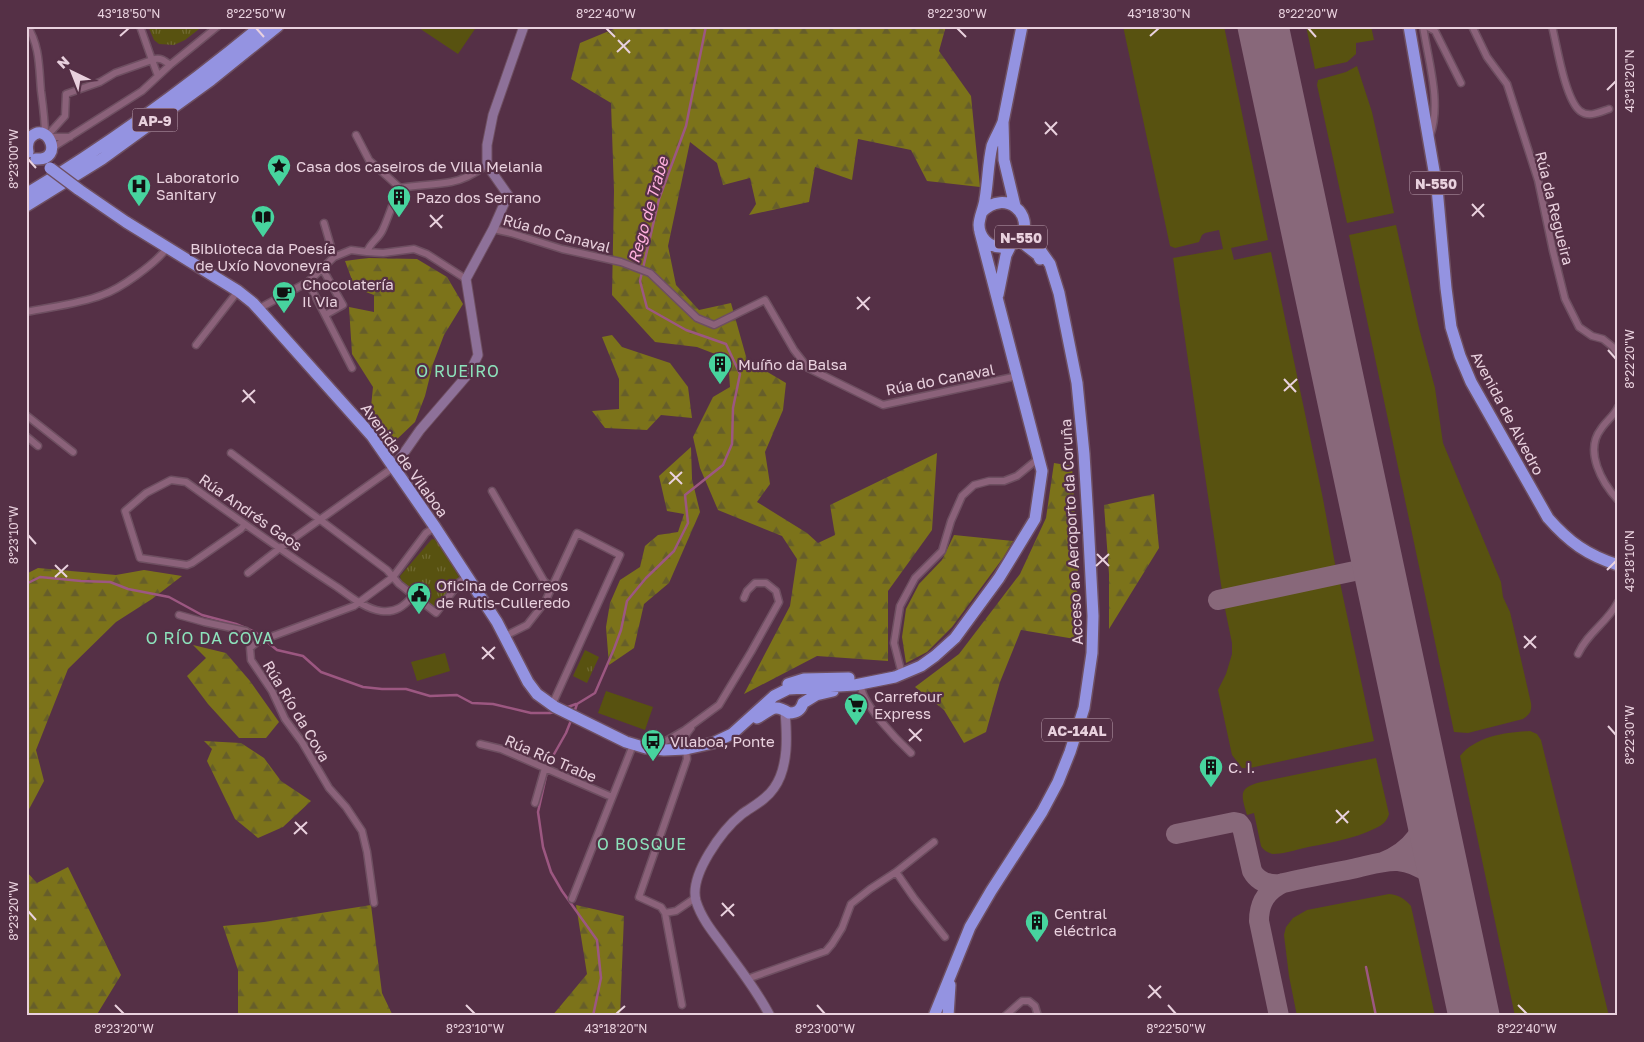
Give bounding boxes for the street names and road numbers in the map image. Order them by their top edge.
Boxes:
road number: AP-9 [132,108,178,132]
street label: Rúa da Regueira [1532,149,1578,267]
road number: N-550 [1410,172,1462,194]
street label: Rúa do Canaval [501,210,613,256]
road number: N-550 [995,226,1047,248]
street label: Avenida de Alvedro [1468,348,1548,478]
street label: Rúa do Canaval [884,360,996,398]
street label: Avenida de Vilaboa [358,400,452,520]
street label: Acceso ao Aeroporto da Coruña [1056,418,1086,646]
street label: Rúa Andrés Gaos [196,470,306,554]
street label: Rúa Río da Cova [260,657,334,765]
road number: AC-14AL [1042,718,1112,742]
street label: Rúa Río Trabe [502,731,600,786]

